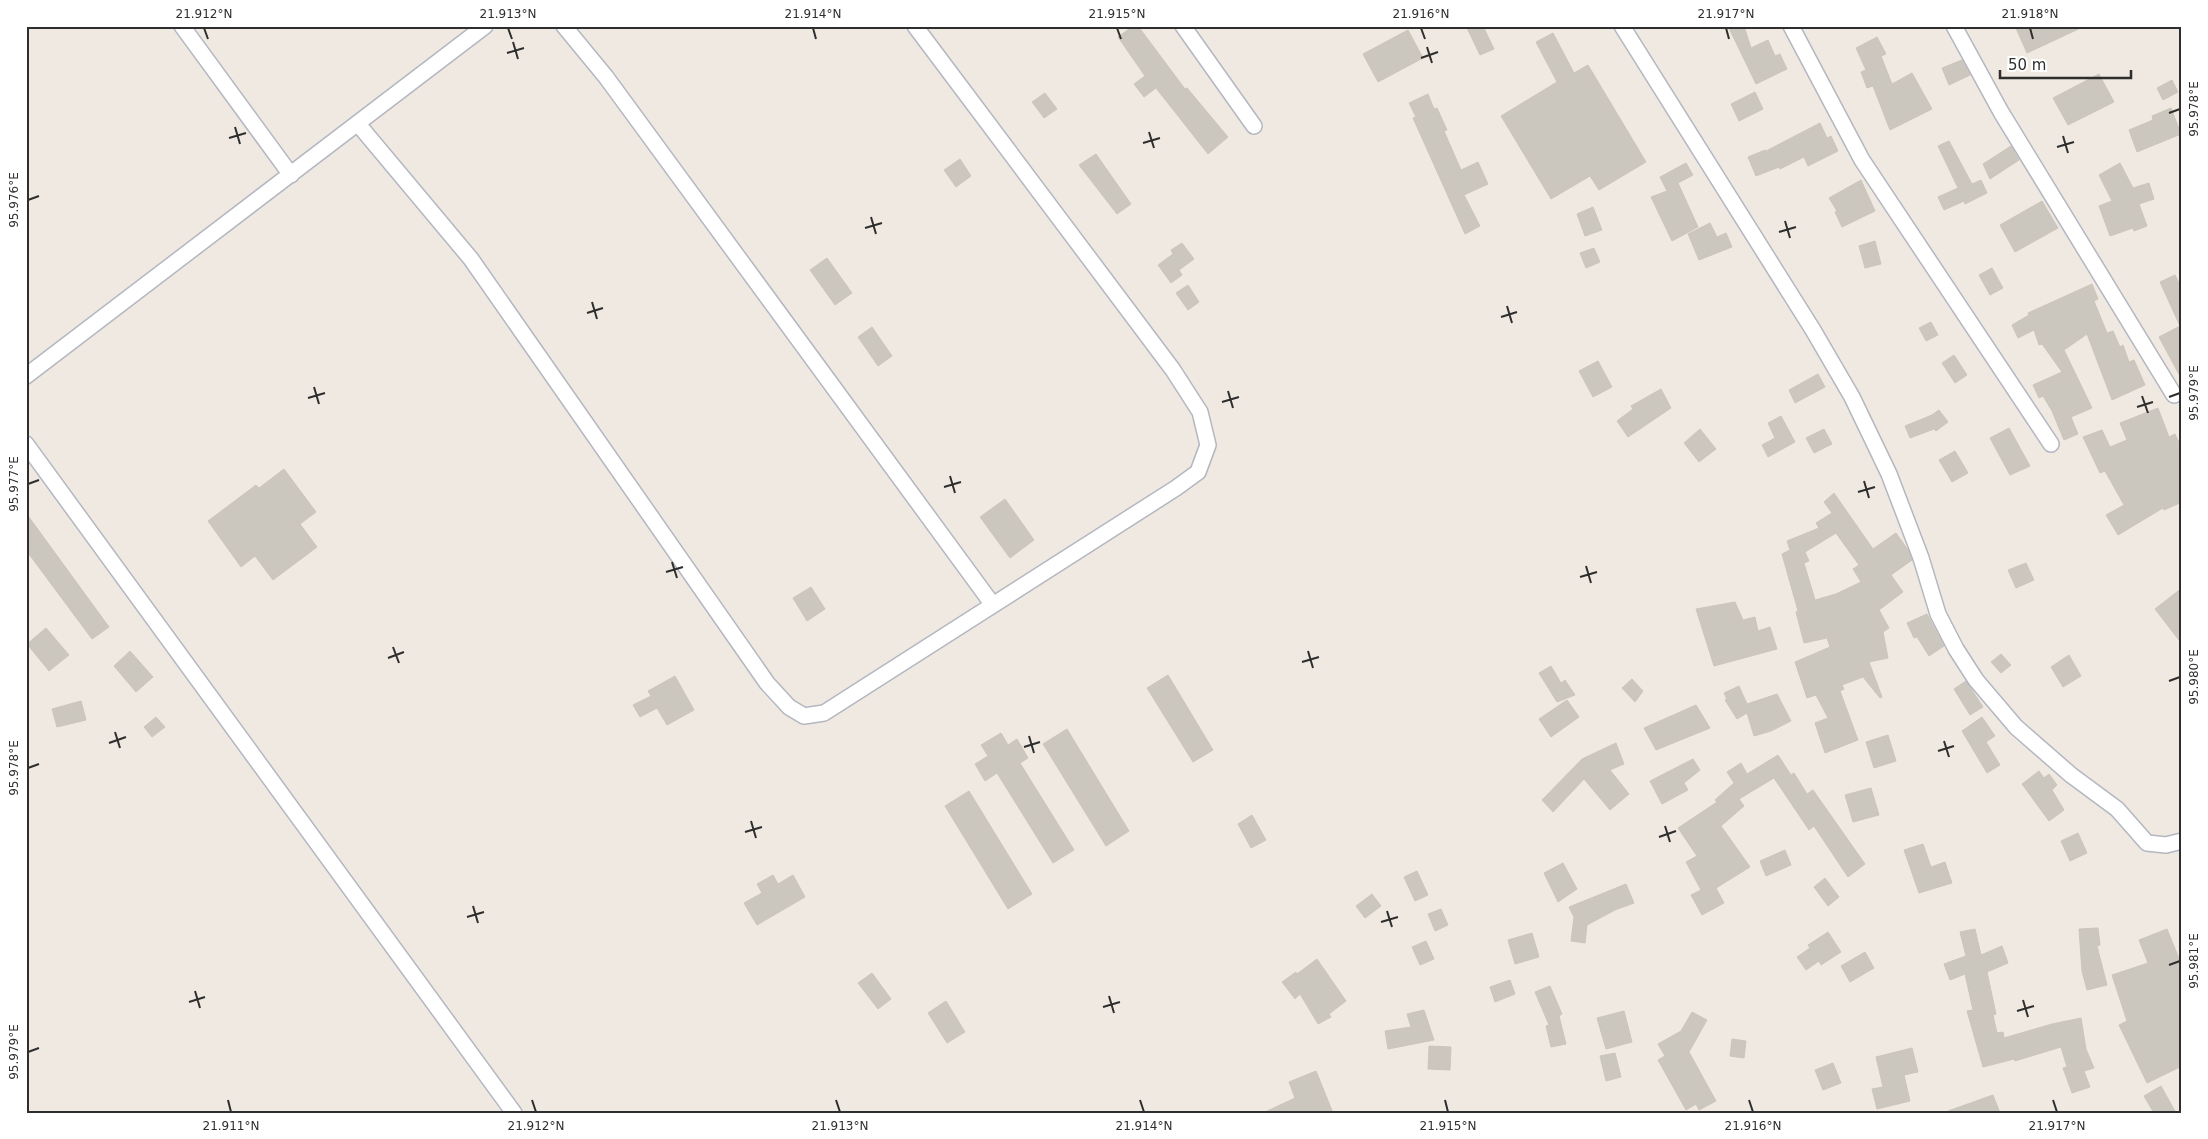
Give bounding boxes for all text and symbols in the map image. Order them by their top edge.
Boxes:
text: 21.912°N [176,7,232,21]
text: 21.913°N [480,7,536,21]
text: 21.914°N [785,7,841,21]
text: 21.915°N [1089,7,1145,21]
text: 21.916°N [1393,7,1449,21]
text: 21.917°N [1698,7,1754,21]
text: 21.918°N [2002,7,2058,21]
scale bar [2000,48,2132,80]
text: 50 m [2008,56,2046,74]
text: 95.978°E [2187,81,2201,137]
text: 95.976°E [7,172,21,228]
text: 95.979°E [2187,365,2201,421]
text: 95.977°E [7,456,21,512]
text: 95.980°E [2187,649,2201,705]
text: 95.978°E [7,740,21,796]
text: 95.981°E [2187,933,2201,989]
text: 95.979°E [7,1024,21,1080]
text: 21.911°N [203,1119,259,1133]
text: 21.912°N [508,1119,564,1133]
text: 21.913°N [812,1119,868,1133]
text: 21.914°N [1116,1119,1172,1133]
text: 21.915°N [1420,1119,1476,1133]
text: 21.916°N [1725,1119,1781,1133]
text: 21.917°N [2029,1119,2085,1133]

